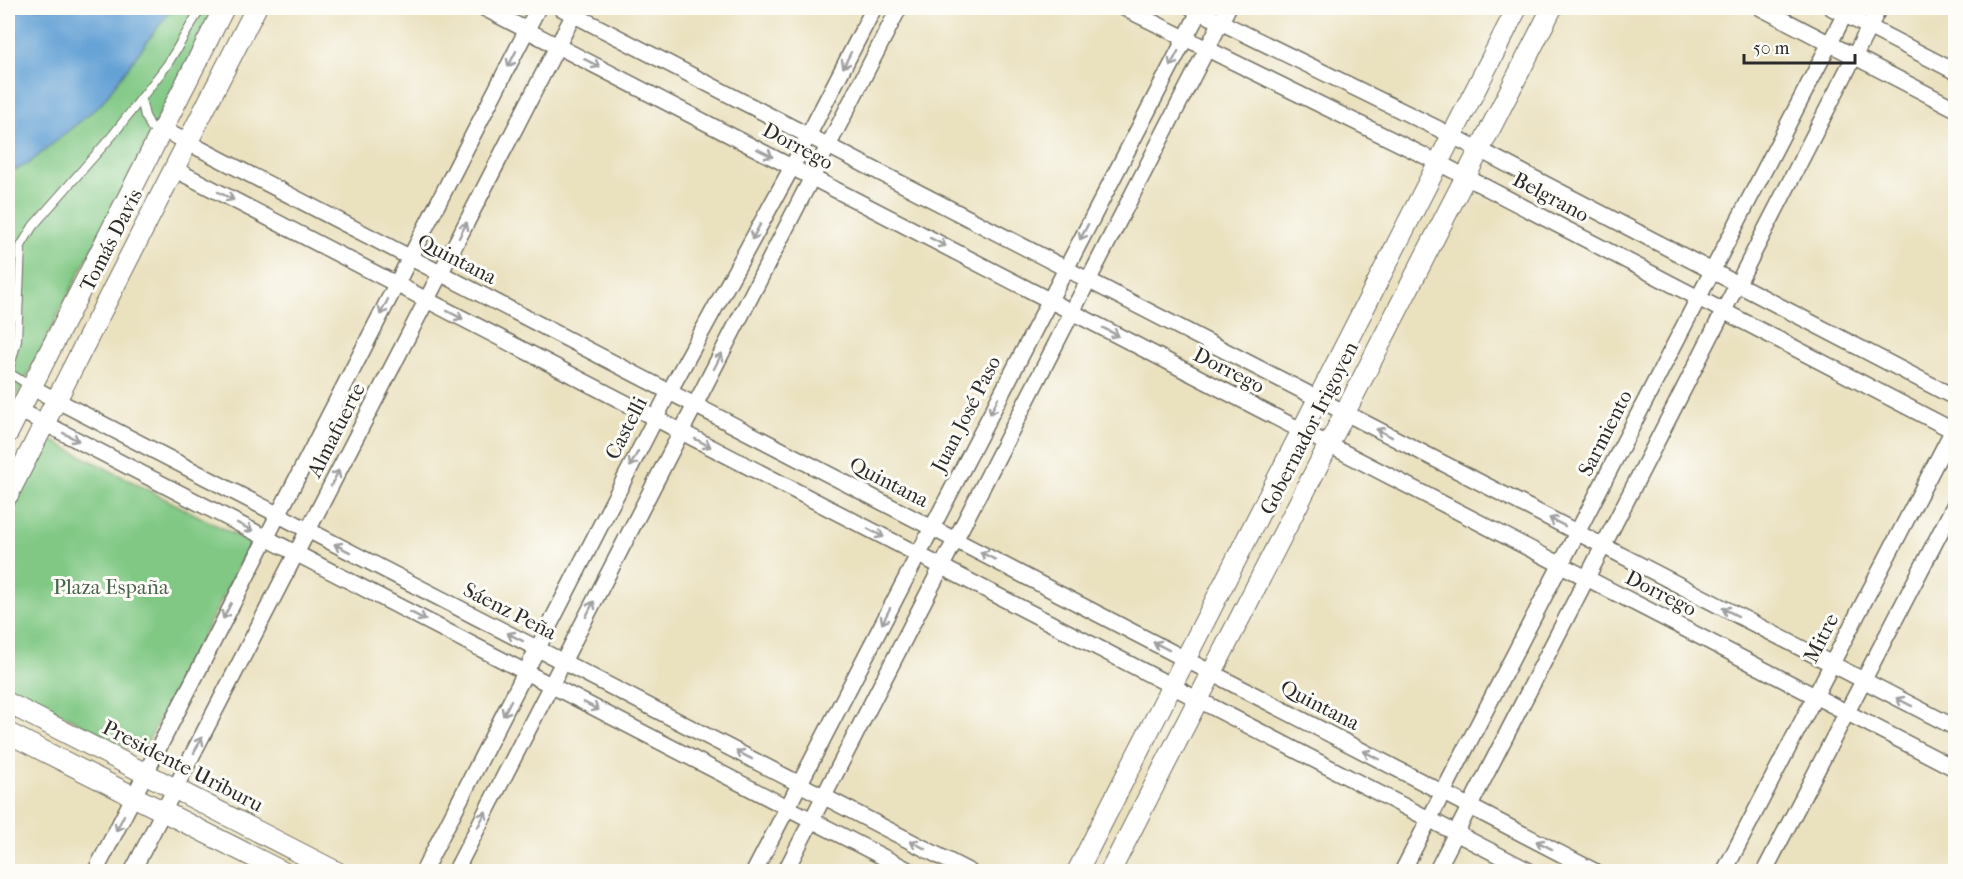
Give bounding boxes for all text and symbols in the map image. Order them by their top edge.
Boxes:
scale bar [1744,27,1855,65]
text: 50 m [1753,38,1790,59]
one-way arrow [505,50,517,68]
one-way arrow [841,50,852,68]
one-way arrow [1168,50,1179,68]
one-way arrow [582,58,600,69]
street label: Dorrego [759,117,837,175]
one-way arrow [756,147,774,159]
street label: Belgrano [1509,167,1593,227]
street label: Tomás Davis [75,184,147,295]
one-way arrow [216,191,234,203]
one-way arrow [457,222,469,240]
one-way arrow [750,223,762,240]
one-way arrow [1078,223,1089,241]
street label: Quintana [413,229,501,289]
one-way arrow [929,237,947,249]
one-way arrow [377,298,389,316]
one-way arrow [445,310,463,321]
one-way arrow [1102,327,1120,338]
street label: Gobernador Irigoyen [1255,338,1363,518]
street label: Dorrego [1189,342,1269,398]
one-way arrow [713,352,725,370]
street label: Juan José Paso [926,352,1006,478]
street label: Almafuerte [302,379,370,482]
street label: Sarmiento [1573,386,1637,480]
street label: Castelli [600,393,652,463]
one-way arrow [988,396,999,414]
one-way arrow [1376,427,1393,439]
one-way arrow [62,432,80,443]
one-way arrow [693,438,711,449]
one-way arrow [628,450,639,468]
street label: Quintana [845,452,933,512]
one-way arrow [330,470,341,488]
one-way arrow [1548,516,1566,528]
one-way arrow [235,522,253,533]
one-way arrow [866,528,884,539]
one-way arrow [333,541,351,553]
one-way arrow [979,550,997,562]
street label: Dorrego [1621,565,1701,621]
park label: Plaza España [53,575,169,599]
street label: Sáenz Peña [459,577,561,645]
one-way arrow [585,600,597,618]
one-way arrow [221,602,232,620]
one-way arrow [1722,606,1740,617]
one-way arrow [879,607,891,625]
street label: Mitre [1799,609,1843,667]
one-way arrow [408,611,426,622]
one-way arrow [507,631,524,643]
one-way arrow [1152,640,1170,651]
street label: Quintana [1276,675,1364,735]
one-way arrow [1895,695,1913,707]
one-way arrow [500,698,512,716]
one-way arrow [582,700,599,712]
street label: Presidente Uriburu [99,715,267,817]
one-way arrow [192,737,204,754]
one-way arrow [736,749,754,760]
one-way arrow [1363,749,1380,761]
one-way arrow [477,811,488,829]
one-way arrow [113,813,125,831]
one-way arrow [909,838,927,850]
one-way arrow [1536,838,1554,850]

